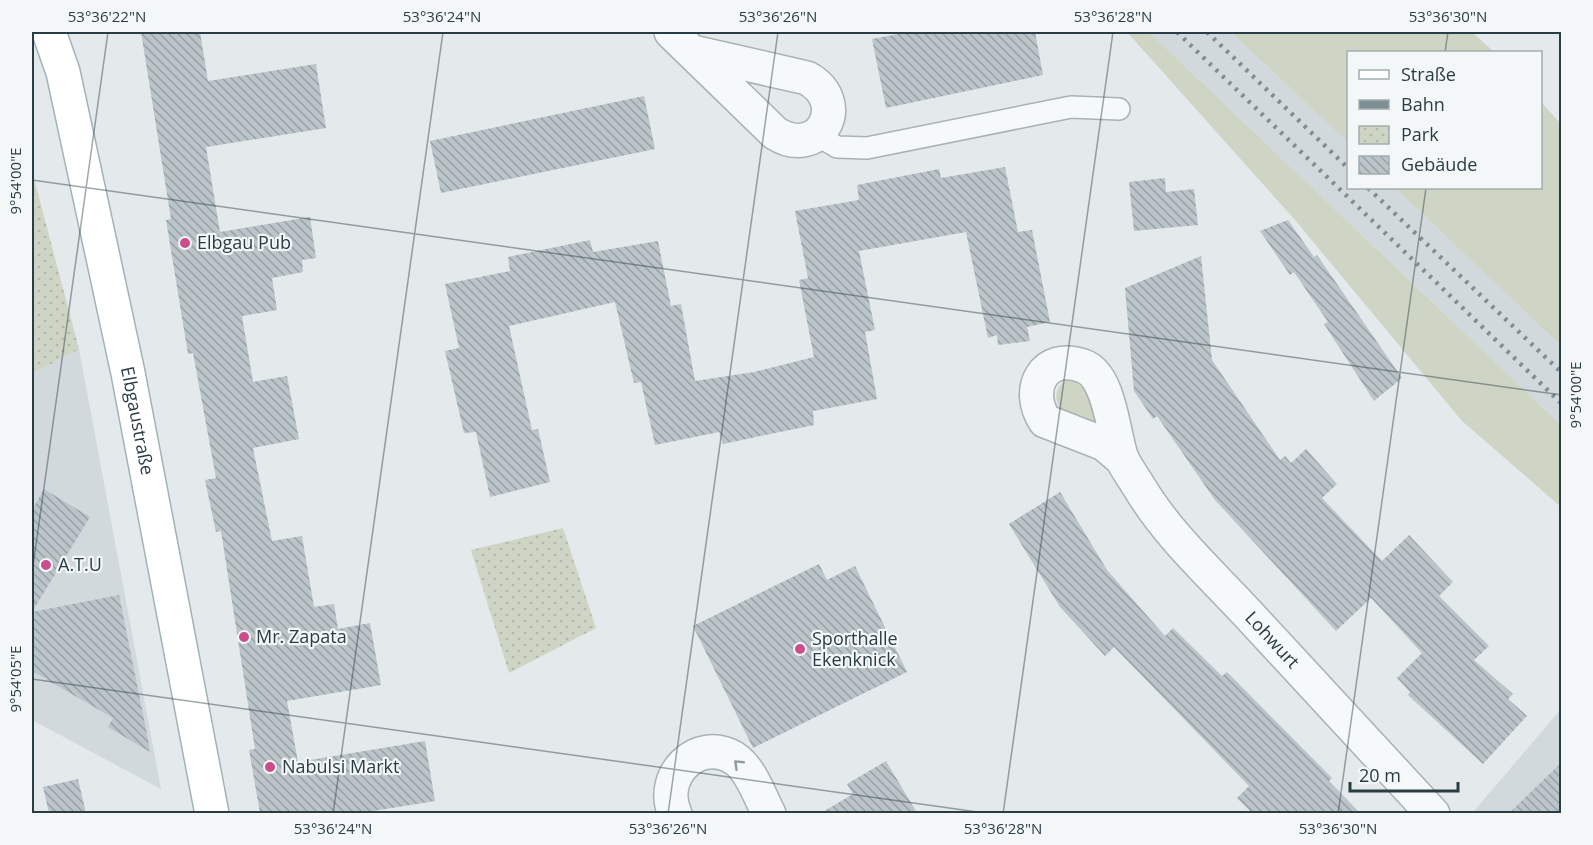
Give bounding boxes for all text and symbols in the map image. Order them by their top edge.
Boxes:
text: 53°36'22"N [68,6,146,26]
text: 53°36'24"N [403,6,481,26]
text: 53°36'26"N [739,6,817,26]
text: 53°36'28"N [1074,6,1152,26]
text: 53°36'30"N [1409,6,1487,26]
legend [1347,51,1542,189]
text: Straße [1401,62,1456,86]
text: Bahn [1401,92,1445,116]
text: Park [1401,122,1439,146]
text: 9°54'00"E [5,148,25,214]
text: Gebäude [1401,152,1477,176]
place label: Elbgau Pub [197,230,291,254]
marker: Elbgau Pub [178,236,192,250]
text: 9°54'00"E [1565,362,1585,428]
street label: Elbgaustraße [116,364,160,477]
place label: A.T.U [58,552,102,576]
marker: A.T.U [39,558,53,572]
street label: Lohwurt [1240,606,1305,673]
place label: Mr. Zapata [256,624,347,648]
place label: Sporthalle Ekenknick [812,626,898,671]
marker: Mr. Zapata [237,630,251,644]
marker: Sporthalle Ekenknick [793,642,807,656]
text: 9°54'05"E [5,646,25,712]
place label: Nabulsi Markt [282,754,399,778]
scale bar [1350,755,1458,793]
marker: Nabulsi Markt [263,760,277,774]
one-way arrow [735,760,745,771]
text: 20 m [1359,763,1401,787]
text: 53°36'24"N [294,818,372,838]
text: 53°36'26"N [629,818,707,838]
text: 53°36'28"N [964,818,1042,838]
text: 53°36'30"N [1299,818,1377,838]

